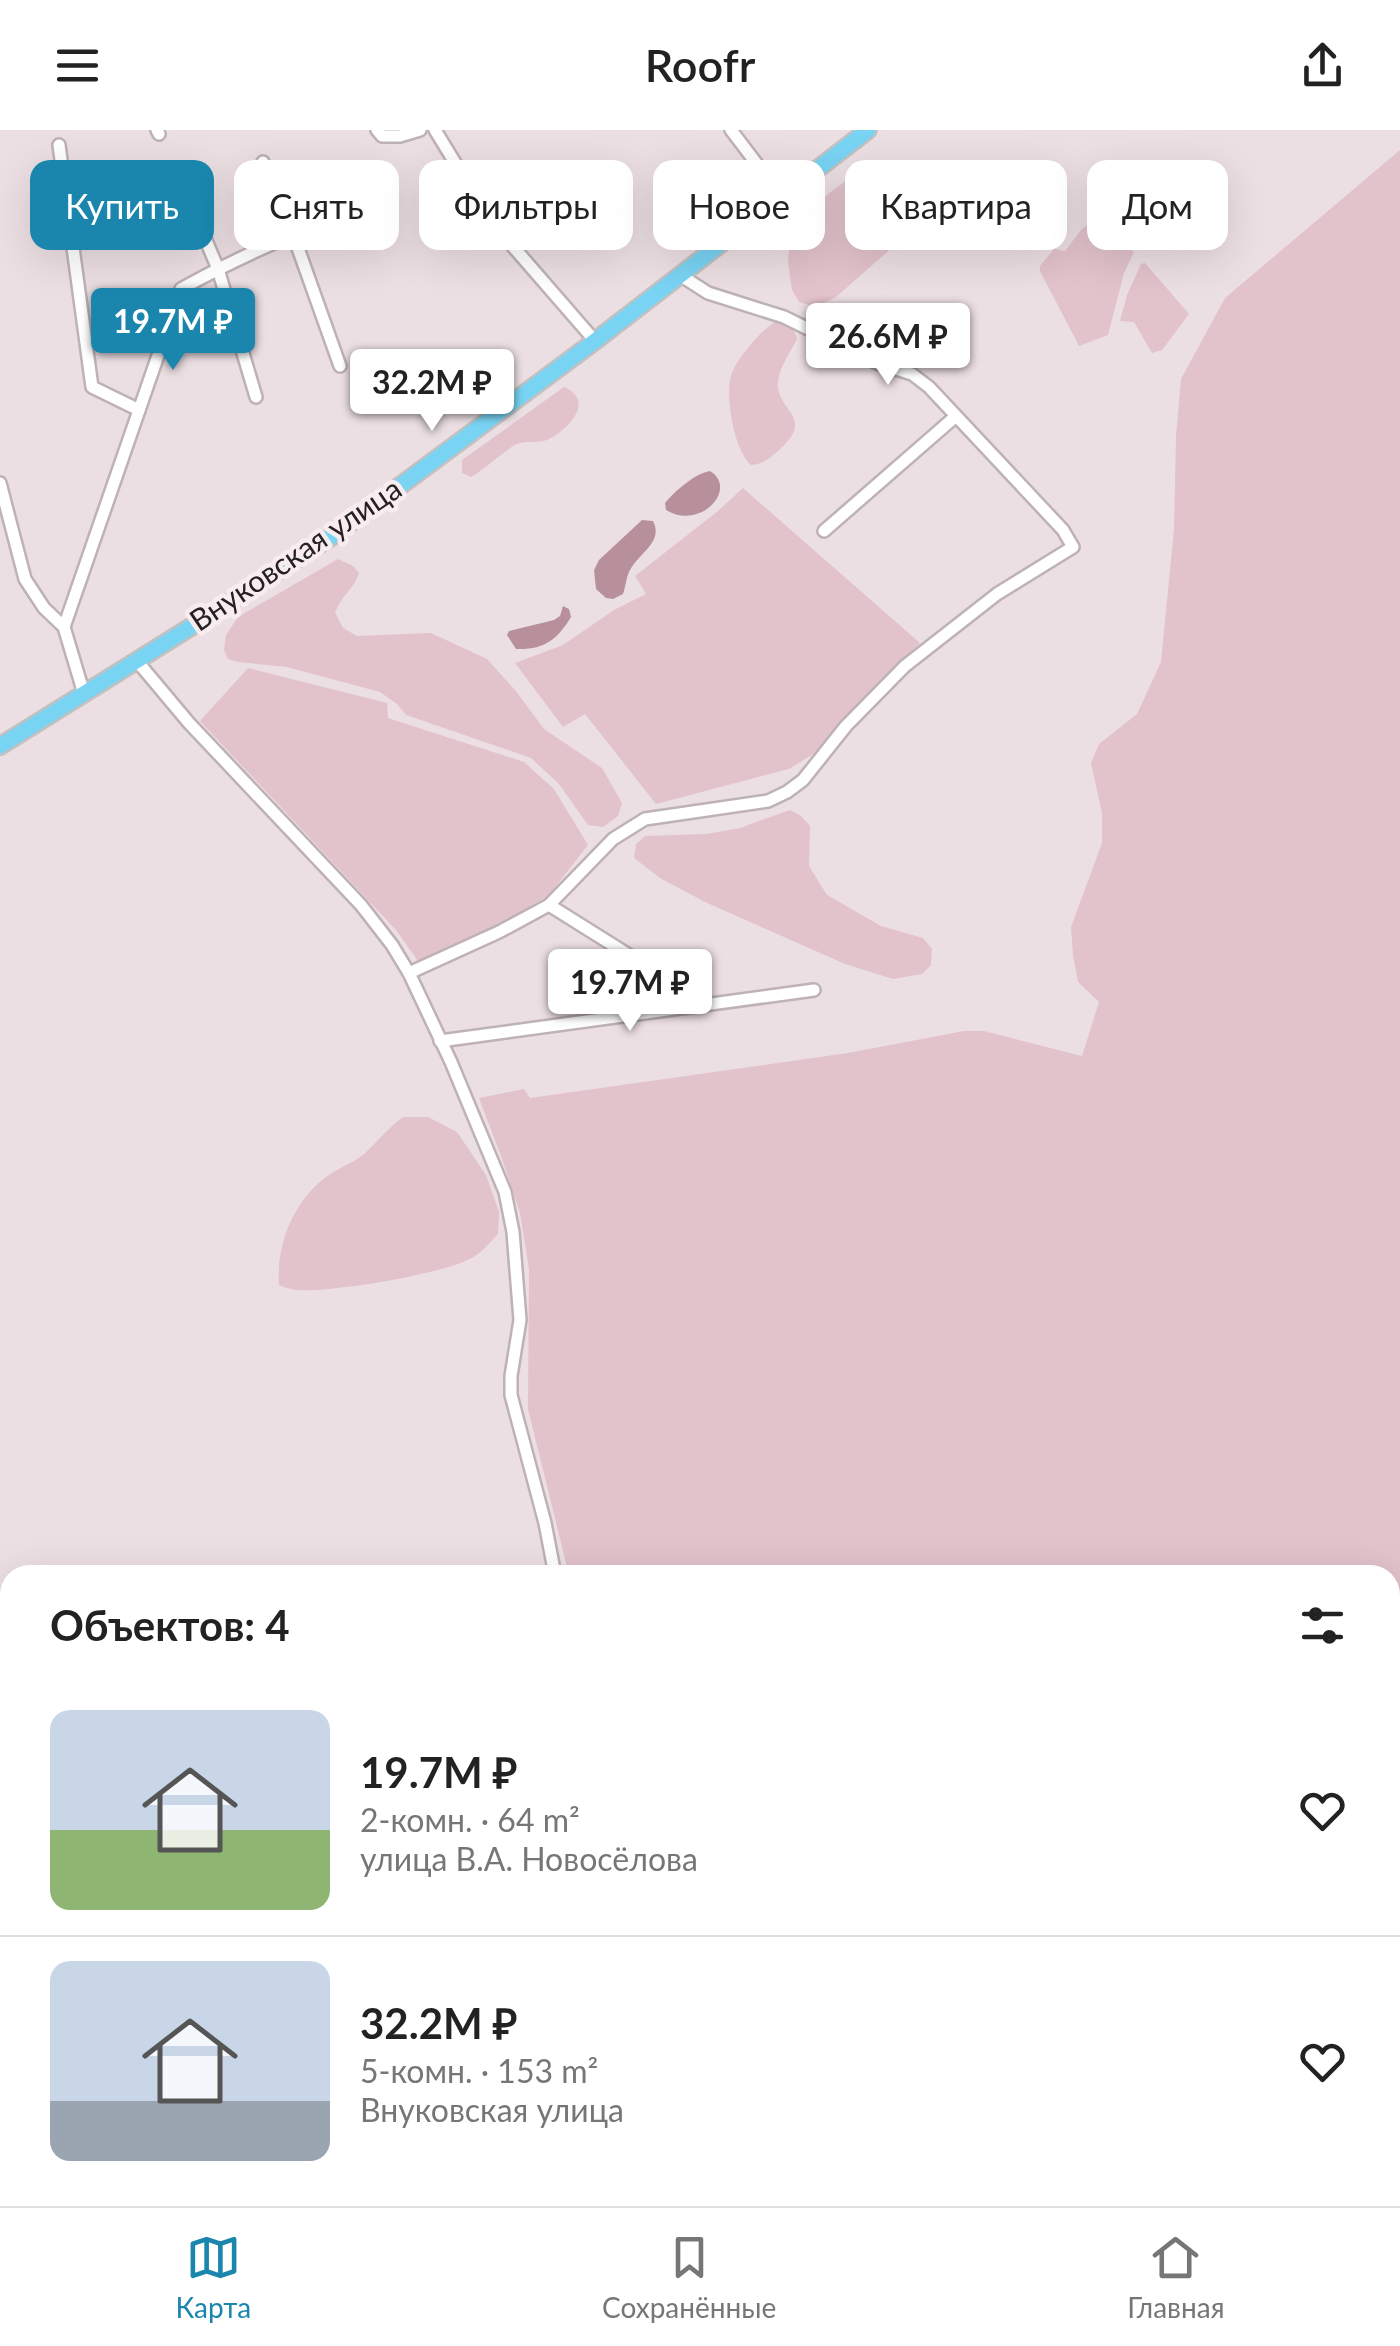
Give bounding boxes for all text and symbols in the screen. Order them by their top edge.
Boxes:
icon: menu [50,38,105,93]
text: Roofr [645,38,755,92]
icon: share [1295,38,1350,93]
chip: Купить [30,160,214,250]
chip: Снять [234,160,399,250]
chip: Фильтры [419,160,633,250]
chip: Новое [653,160,825,250]
chip: Квартира [845,160,1067,250]
chip: Дом [1087,160,1228,250]
pin: 19.7M ₽ [81,288,265,373]
text: 19.7M ₽ [113,301,233,340]
pin: 26.6M ₽ [796,303,980,388]
text: 26.6M ₽ [828,316,948,355]
pin: 32.2M ₽ [340,349,524,434]
text: 32.2M ₽ [372,362,492,401]
street label: Внуковская улица [182,469,408,637]
pin: 19.7M ₽ [538,949,722,1034]
text: 19.7M ₽ [570,962,690,1001]
icon: filters [1295,1598,1350,1653]
text: Объектов: 4 [50,1600,290,1650]
text: 19.7M ₽ [360,1747,517,1797]
icon: home [130,1750,250,1870]
icon: heart [1295,1783,1350,1838]
text: 2-комн. · 64 m² [360,1800,580,1839]
text: улица В.А. Новосёлова [360,1839,698,1878]
text: 32.2M ₽ [360,1998,517,2048]
icon: home [130,2001,250,2121]
icon: heart [1295,2034,1350,2089]
text: 5-комн. · 153 m² [360,2051,598,2090]
text: Внуковская улица [360,2090,624,2129]
tab: Карта [175,2230,251,2324]
tab: Сохранённые [602,2230,776,2324]
tab: Главная [1127,2230,1225,2324]

